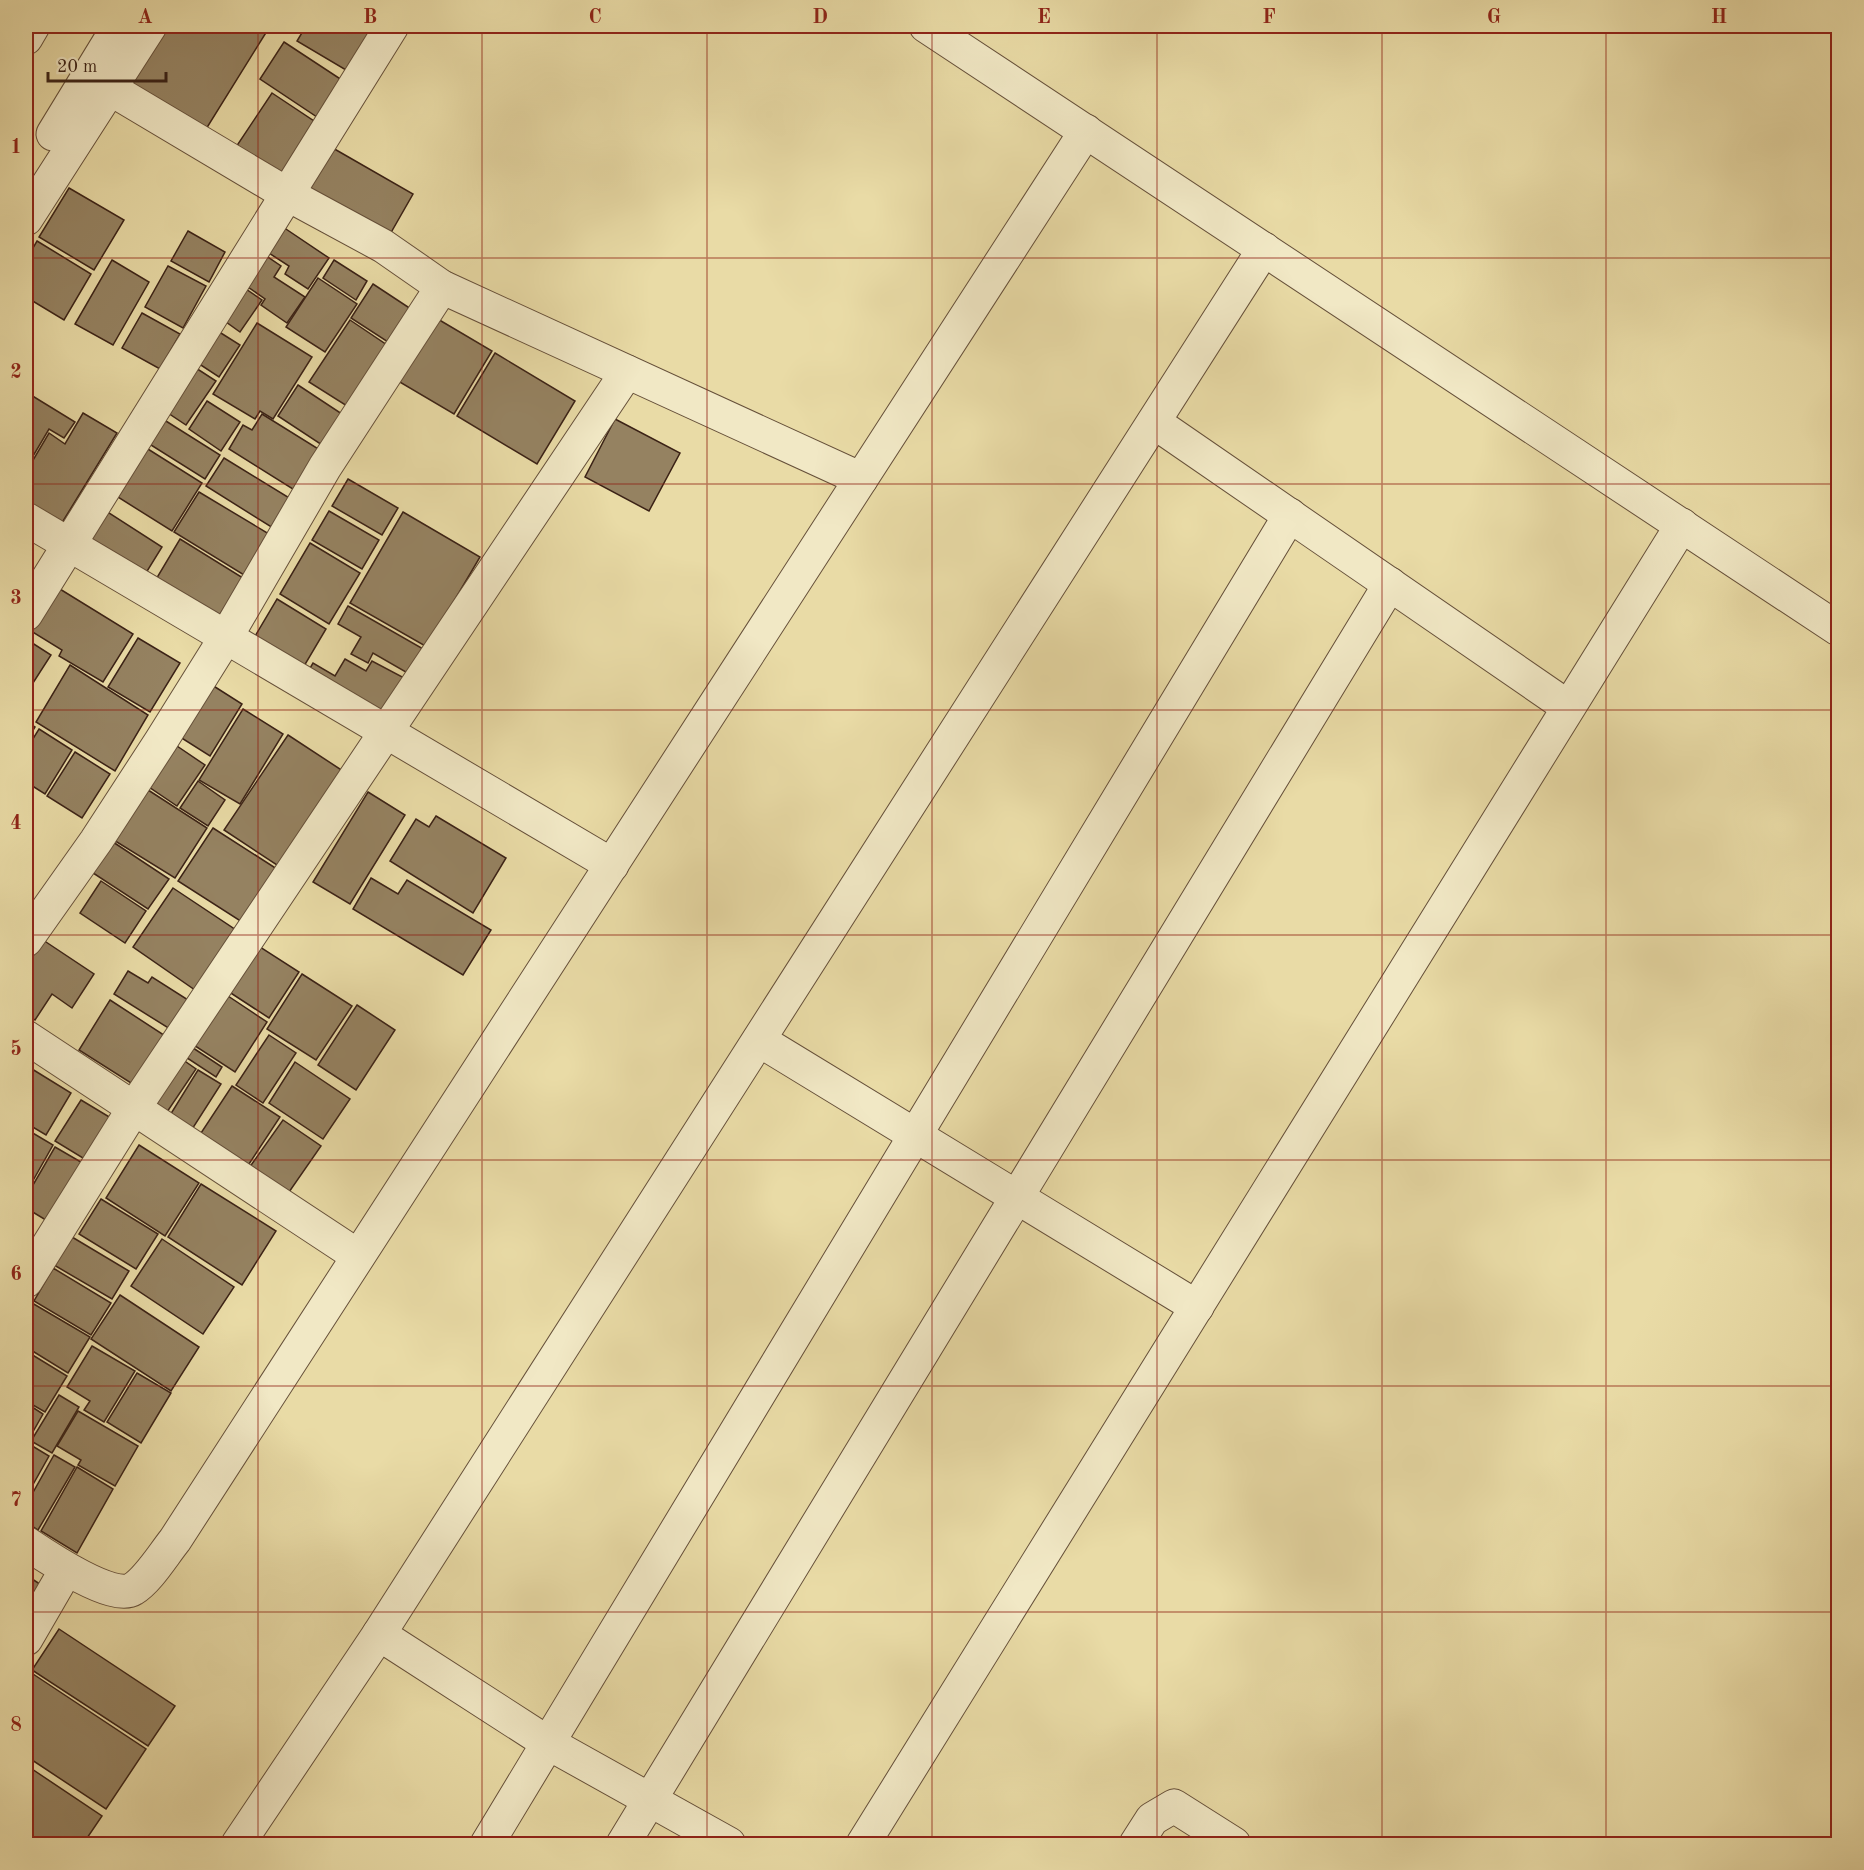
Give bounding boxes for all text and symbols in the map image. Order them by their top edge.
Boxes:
text: A [137,8,153,28]
text: B [363,8,377,28]
text: C [588,8,602,28]
text: D [812,8,828,28]
text: E [1037,8,1051,28]
text: F [1262,8,1276,28]
text: G [1487,8,1501,28]
text: H [1711,8,1727,28]
scale bar [48,45,166,83]
text: 20 m [57,58,97,76]
text: 1 [10,138,22,158]
text: 2 [10,363,22,383]
text: 3 [10,589,22,609]
text: 4 [10,814,22,834]
text: 5 [10,1039,22,1060]
text: 6 [10,1265,22,1285]
text: 7 [10,1491,22,1511]
text: 8 [10,1716,22,1736]

